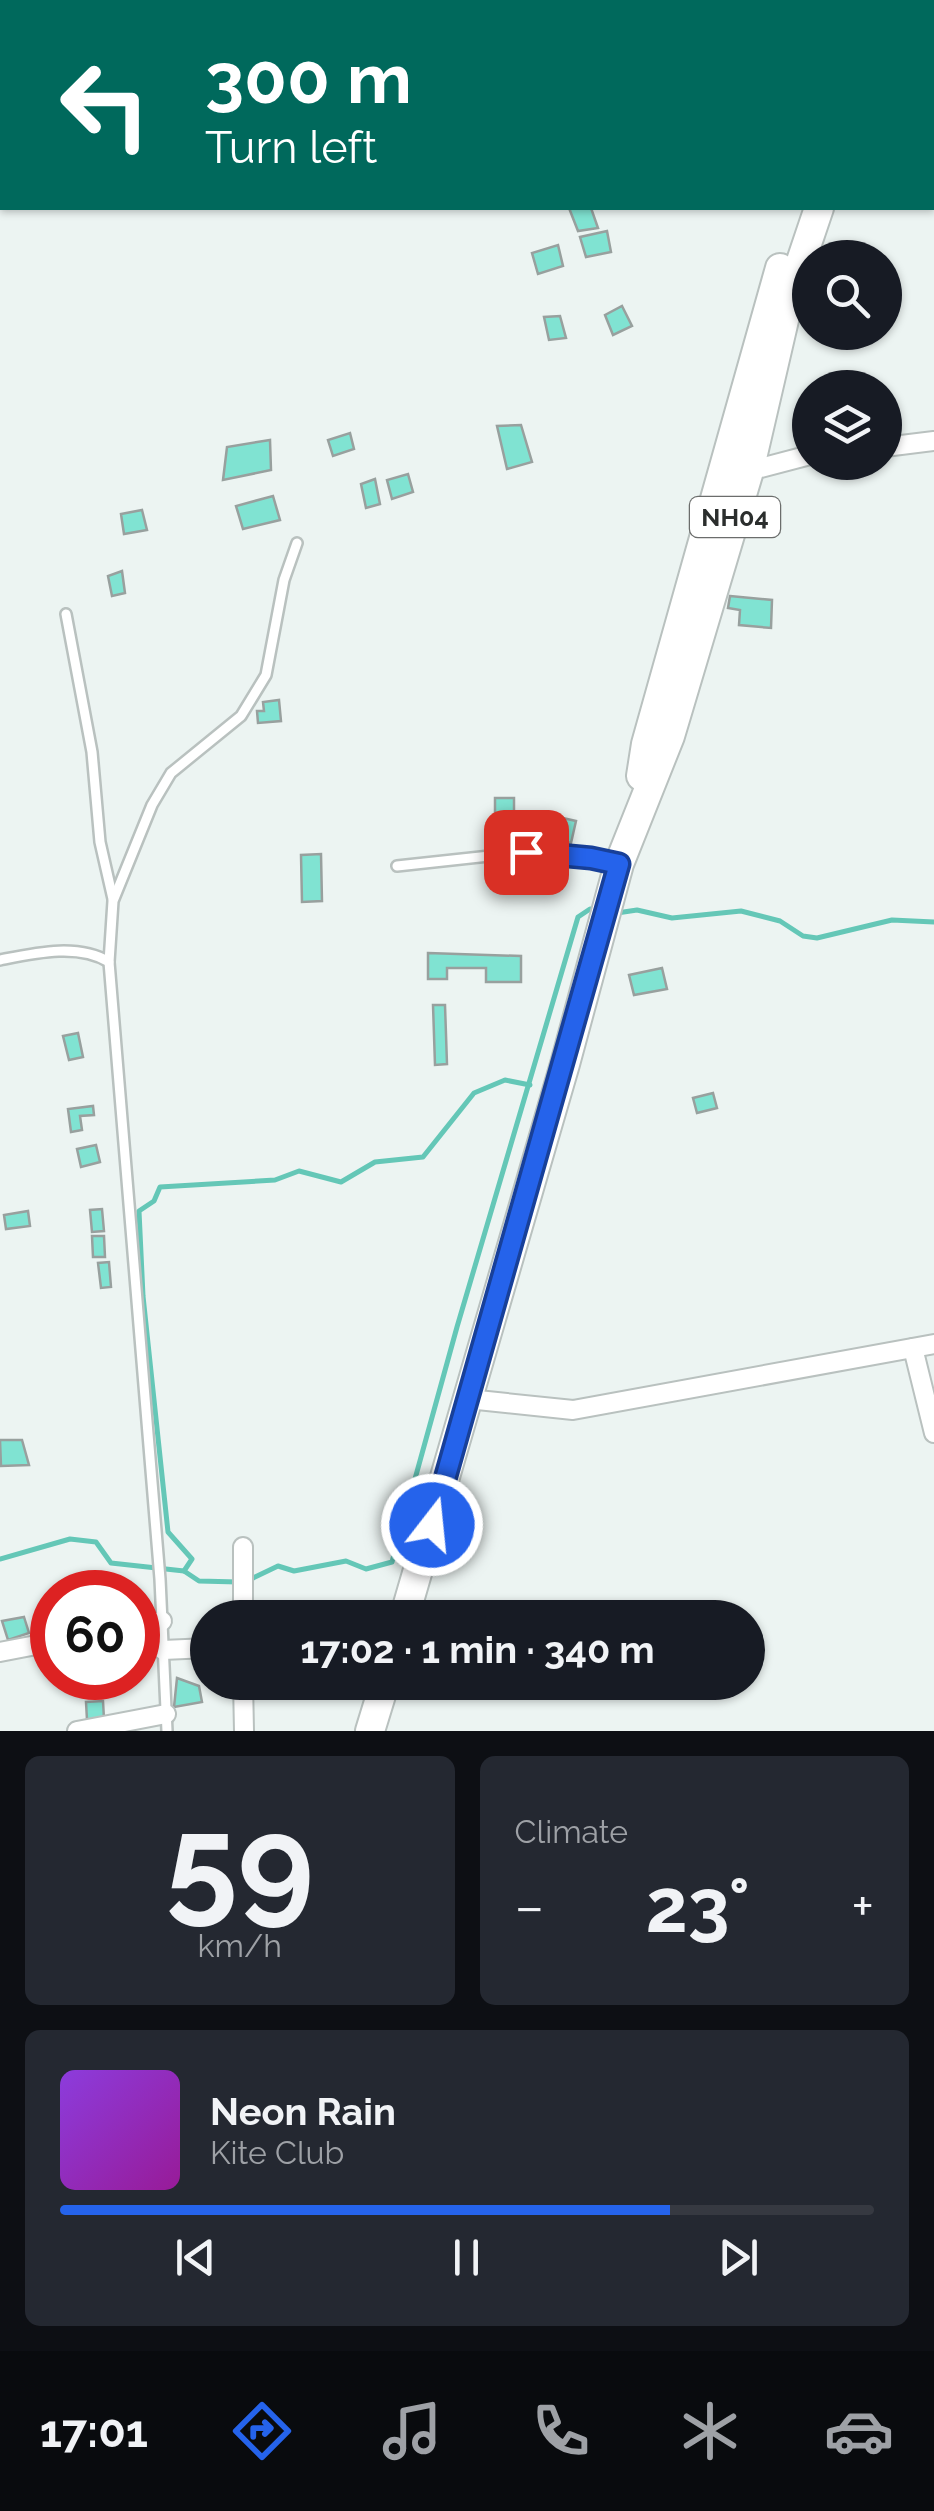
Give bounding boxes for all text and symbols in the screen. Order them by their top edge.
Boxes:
text: 300 m [205,37,412,119]
icon: left [40,40,170,170]
text: Turn left [205,121,377,174]
map controls [792,240,902,480]
button: search [792,240,902,350]
button: layers [792,370,902,480]
road number: NH04 [690,497,780,537]
pin [484,810,569,895]
icon: arrive [499,825,554,880]
position arrow [380,1473,484,1577]
speed limit sign: 60 [30,1570,160,1700]
text: 17:02 · 1 min · 340 m [300,1627,655,1672]
text: 59 [165,1786,314,1938]
text: Climate [515,1813,628,1850]
text: 23° [646,1861,750,1950]
text: − [515,1874,544,1939]
text: + [851,1874,874,1939]
text: km/h [198,1927,282,1964]
text: Neon Rain [210,2089,396,2134]
text: Kite Club [210,2134,344,2171]
icon: previous [168,2230,223,2285]
icon: pause [439,2230,494,2285]
icon: next [711,2230,766,2285]
icon: directions [227,2396,297,2466]
icon: music [377,2396,447,2466]
icon: phone [526,2396,596,2466]
icon: climate [675,2396,745,2466]
icon: car [824,2396,894,2466]
text: 17:01 [40,2405,148,2458]

